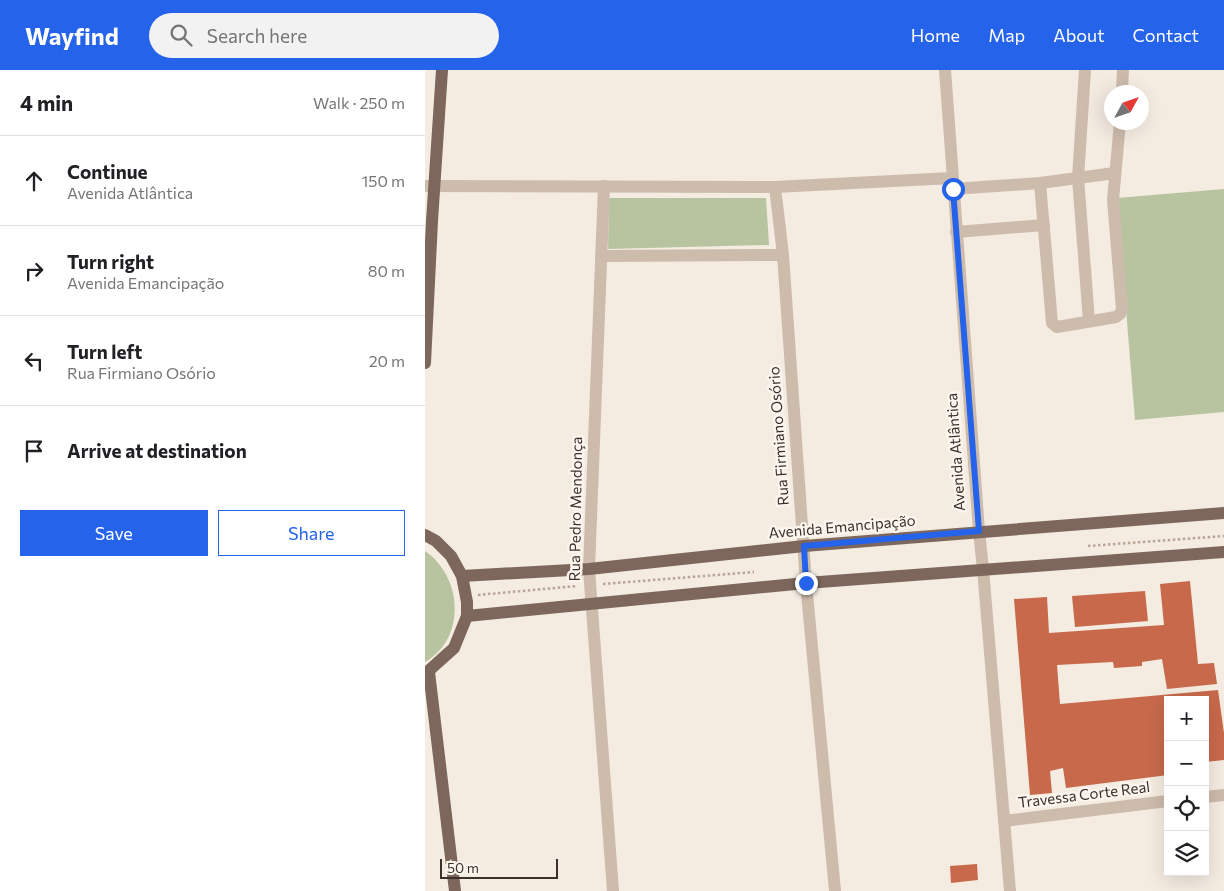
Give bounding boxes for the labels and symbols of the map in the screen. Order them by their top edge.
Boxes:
north arrow [1104,85,1149,130]
route start [942,178,965,201]
street label: Rua Firmiano Osório [764,366,792,506]
street label: Avenida Atlântica [942,392,968,512]
street label: Rua Pedro Mendonça [565,437,585,581]
street label: Avenida Emancipação [768,511,916,541]
route end [795,572,818,595]
street label: Travessa Corte Real [1017,777,1151,811]
scale bar [440,856,557,879]

